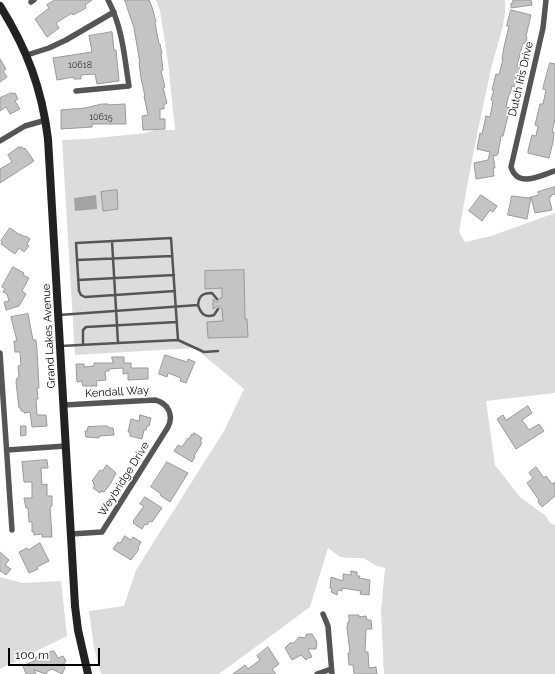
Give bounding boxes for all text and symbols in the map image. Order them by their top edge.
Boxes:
street label: Dutch Iris Drive [506,40,536,118]
house number: 10618 [68,60,92,70]
house number: 10615 [89,112,113,122]
street label: Grand Lakes Avenue [40,283,58,389]
street label: Kendall Way [85,384,149,400]
street label: Weybridge Drive [96,439,152,519]
scale bar [10,640,102,666]
text: 100 m [15,648,49,662]

